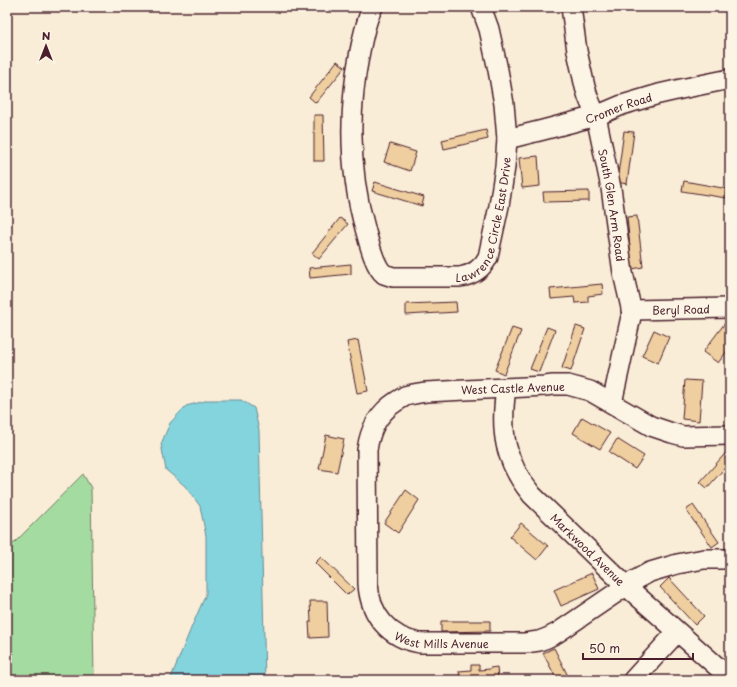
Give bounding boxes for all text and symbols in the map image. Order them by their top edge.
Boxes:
north arrow [26,26,66,66]
text: N [42,27,51,44]
street label: Cromer Road [583,88,654,127]
street label: South Glen Arm Road [595,147,630,263]
street label: Lawrence Circle East Drive [455,156,514,286]
street label: Beryl Road [652,300,710,318]
street label: West Castle Avenue [461,378,565,398]
street label: Markwood Avenue [547,509,629,589]
street label: West Mills Avenue [392,627,489,652]
scale bar [583,635,693,661]
text: 50 m [589,639,620,657]

